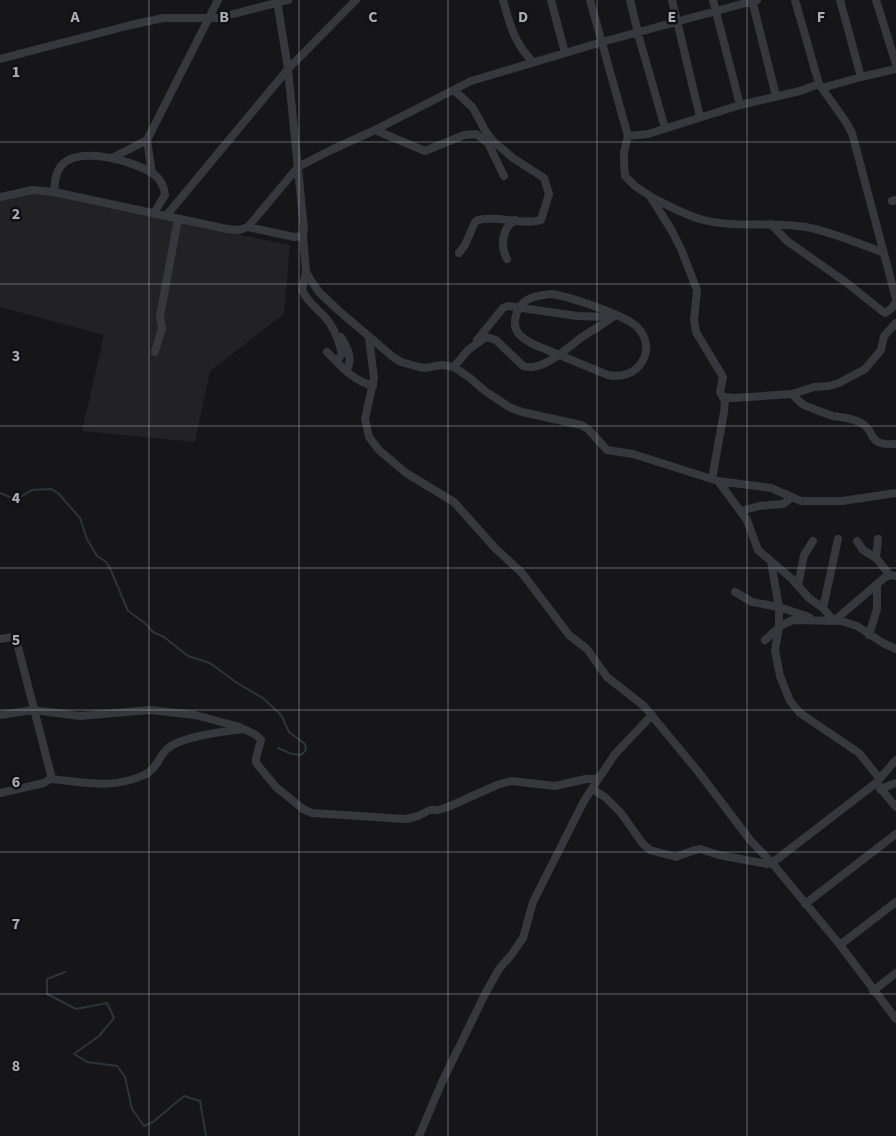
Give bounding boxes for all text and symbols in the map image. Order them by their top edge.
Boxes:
text: A [69,6,80,28]
text: B [219,6,229,28]
text: C [368,6,378,28]
text: D [518,6,528,28]
text: E [668,6,676,28]
text: F [817,6,825,28]
text: 1 [12,61,20,83]
text: 2 [12,203,20,225]
text: 3 [12,345,20,367]
text: 4 [12,487,21,509]
text: 5 [12,629,20,651]
text: 6 [12,771,20,793]
text: 7 [12,913,20,935]
text: 8 [12,1055,20,1077]

